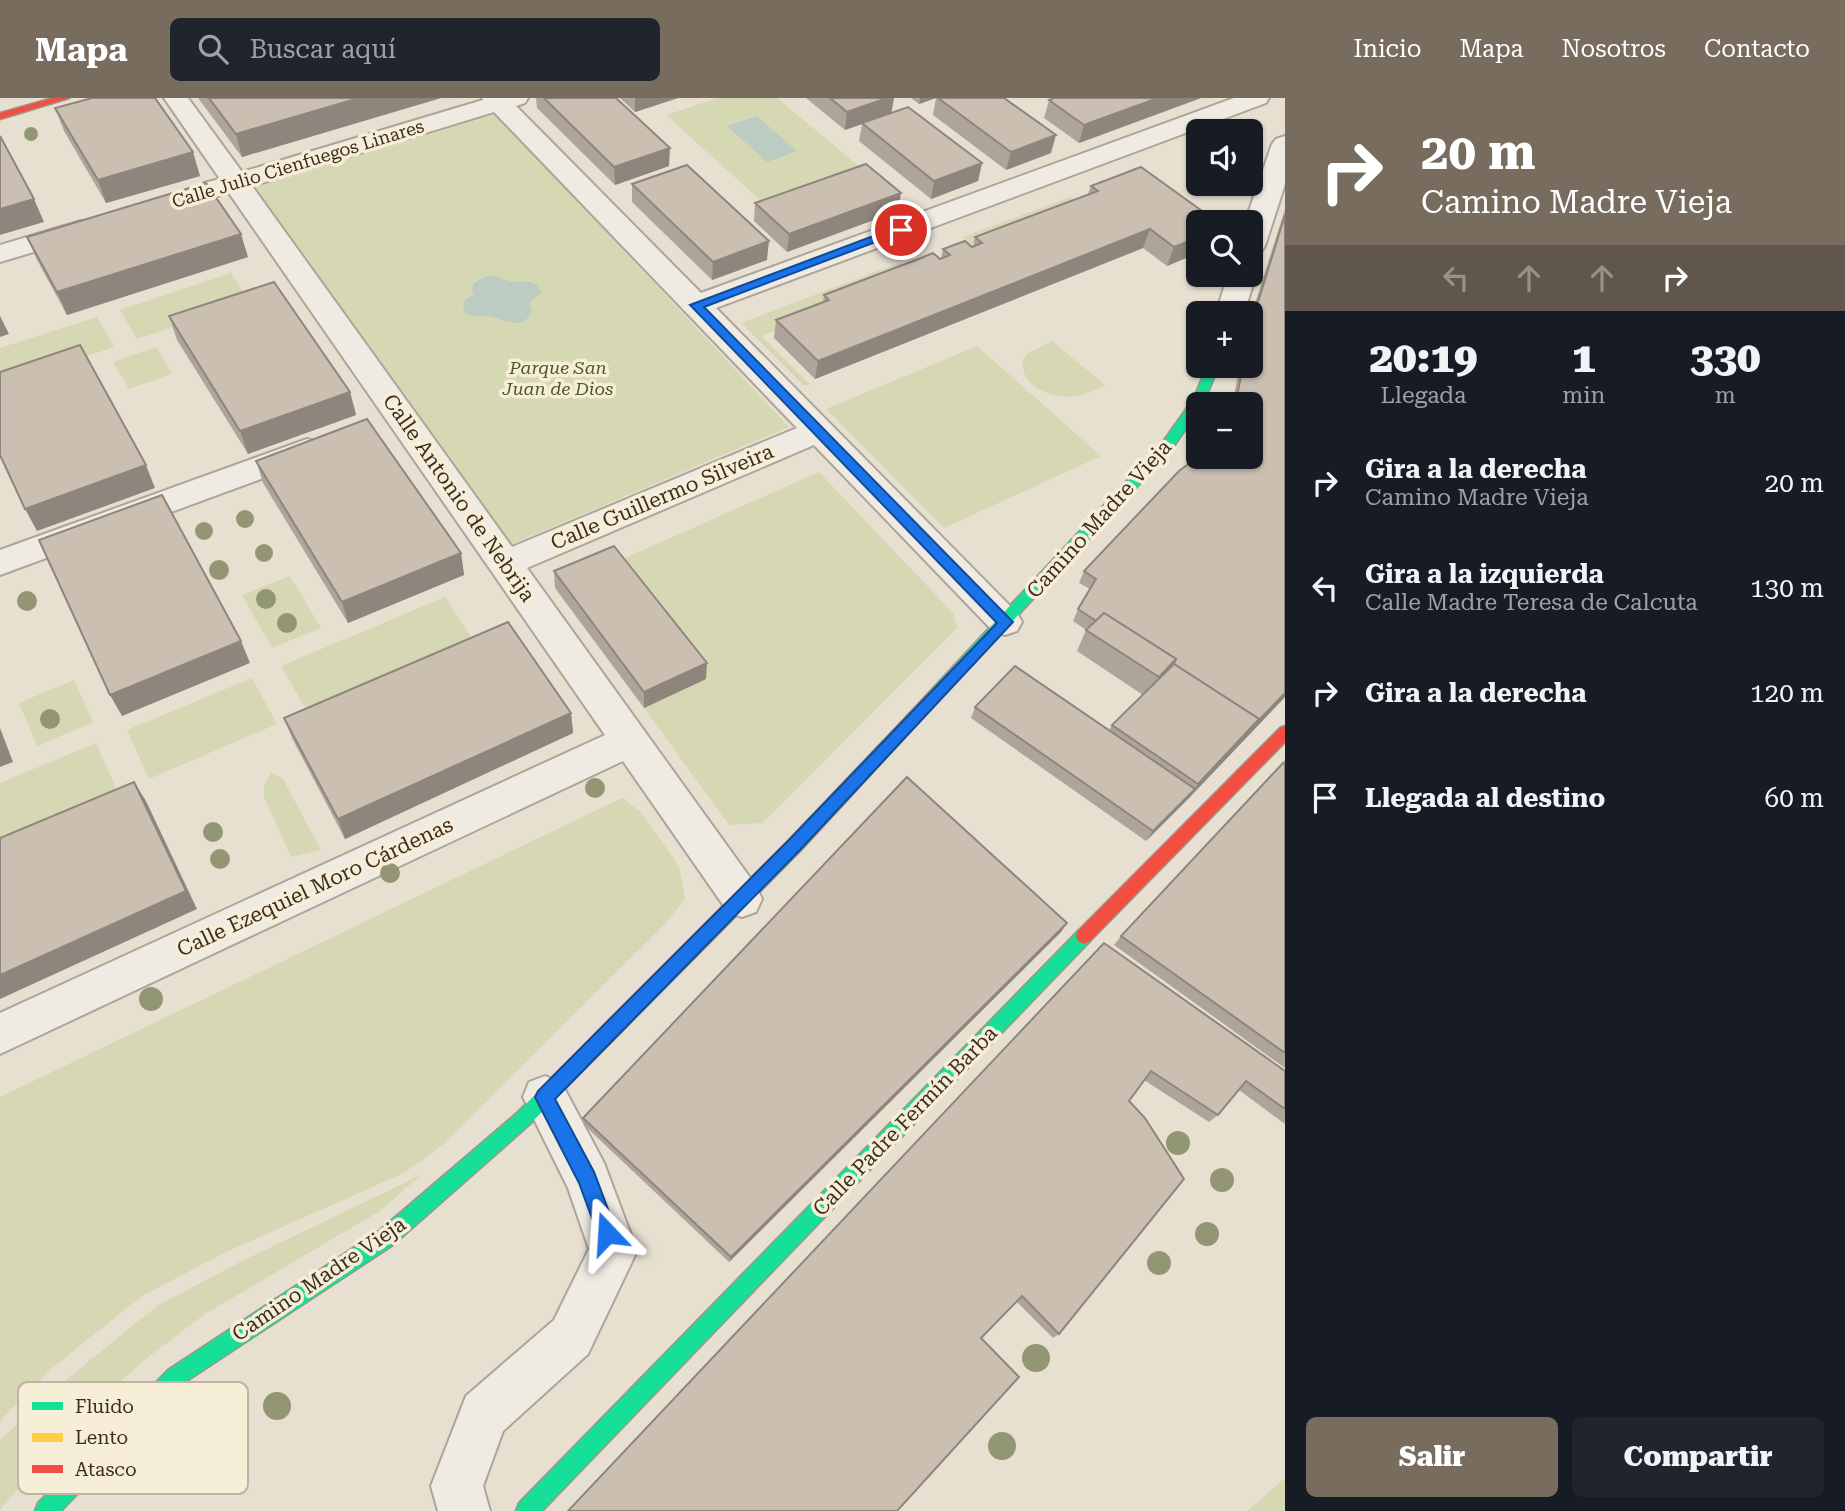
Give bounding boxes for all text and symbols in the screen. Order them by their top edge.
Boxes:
search box [170,18,660,81]
text: Mapa [35,30,128,69]
icon: search [194,30,232,68]
text: Buscar aquí [250,34,396,64]
text: Inicio [1353,35,1421,63]
text: Mapa [1459,35,1524,63]
text: Nosotros [1562,35,1666,63]
text: Contacto [1704,35,1810,63]
street label: Calle Julio Cienfuegos Linares [169,115,426,212]
map controls [1186,119,1263,469]
button: sound [1186,119,1263,196]
text: 20 m [1421,124,1536,181]
icon: right [1306,126,1397,217]
text: Camino Madre Vieja [1421,183,1732,221]
pin [871,200,931,260]
button: search [1186,210,1263,287]
icon: arrive [882,211,920,249]
icon: left [1437,259,1475,297]
icon: ahead [1510,259,1548,297]
icon: ahead [1583,259,1621,297]
icon: right [1656,259,1694,297]
button: + [1186,301,1263,378]
text: 20:19 [1370,333,1478,382]
text: 1 [1572,333,1596,382]
text: 330 [1690,333,1760,382]
park label: Parque San Juan de Dios [502,357,613,399]
text: Llegada [1381,382,1467,409]
text: min [1562,382,1605,409]
text: m [1715,382,1736,409]
street label: Calle Antonio de Nebrija [378,390,540,607]
button: − [1186,392,1263,469]
street label: Camino Madre Vieja [1022,435,1177,603]
street label: Calle Guillermo Silveira [547,439,777,555]
text: Gira a la derecha [1365,454,1586,484]
icon: right [1306,464,1344,502]
text: 20 m [1765,468,1824,498]
text: Camino Madre Vieja [1365,484,1589,511]
text: Gira a la izquierda [1365,559,1604,589]
icon: left [1306,569,1344,607]
text: 130 m [1750,573,1824,603]
text: Calle Madre Teresa de Calcuta [1365,589,1698,616]
icon: right [1306,674,1344,712]
text: Gira a la derecha [1365,678,1586,708]
text: 120 m [1750,678,1824,708]
icon: arrive [1306,779,1344,817]
text: Llegada al destino [1365,783,1605,813]
text: 60 m [1765,783,1824,813]
street label: Calle Ezequiel Moro Cárdenas [173,812,457,962]
street label: Calle Padre Fermín Barba [808,1021,1002,1221]
position arrow [570,1196,644,1270]
street label: Camino Madre Vieja [228,1212,411,1346]
legend [18,1382,248,1494]
text: Fluido [75,1395,134,1418]
button: Salir [1306,1417,1558,1497]
button: Compartir [1572,1417,1824,1497]
text: Lento [75,1426,128,1449]
text: Atasco [75,1458,137,1481]

